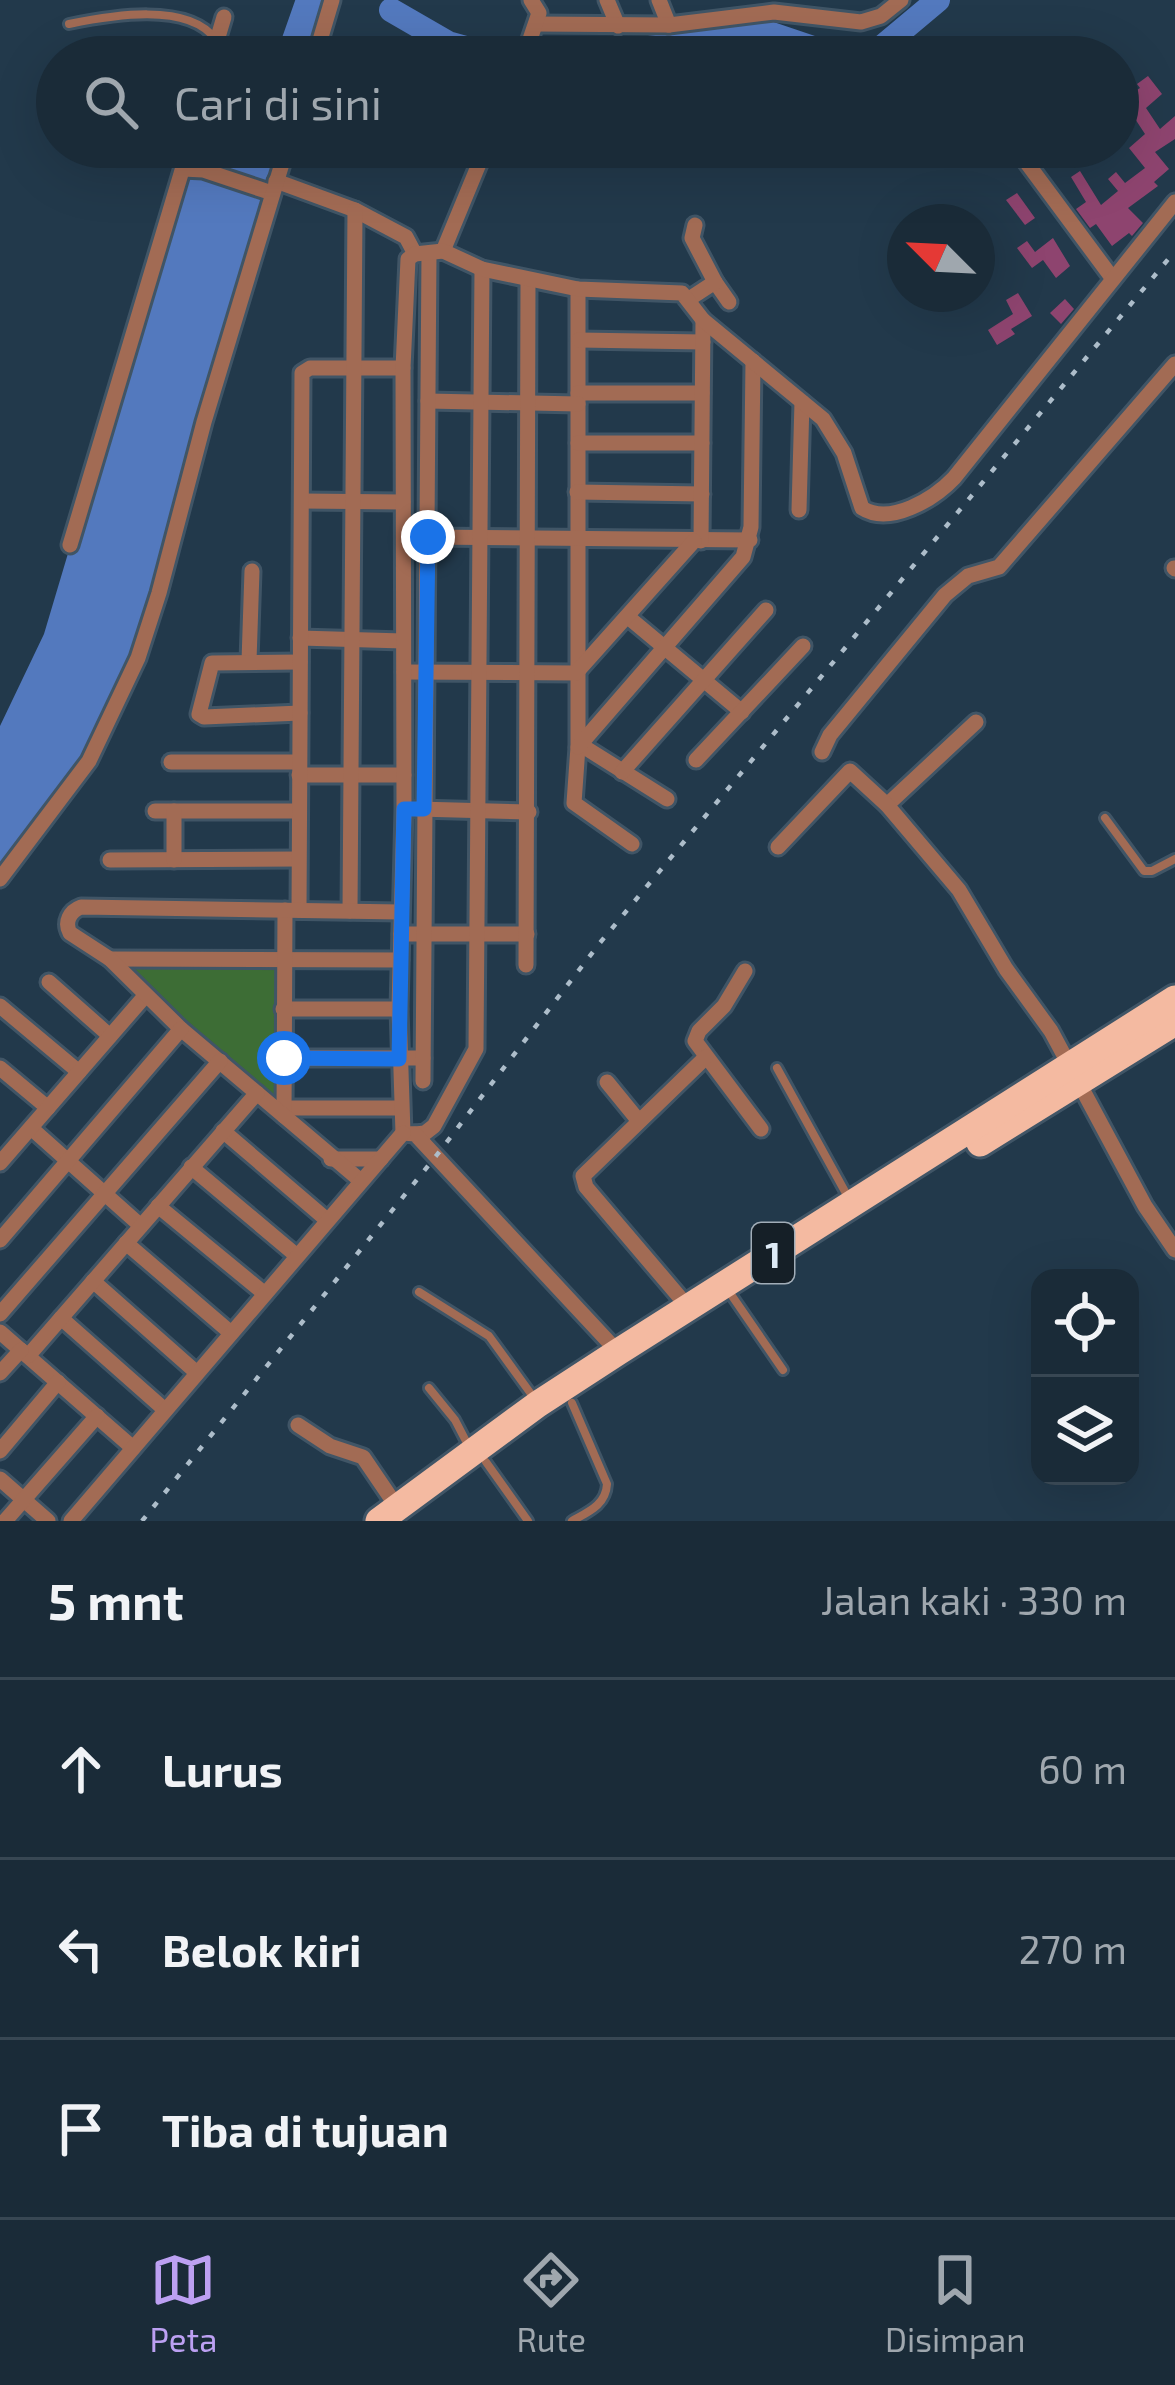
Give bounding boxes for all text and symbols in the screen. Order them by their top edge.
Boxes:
search box [36,36,1139,168]
icon: search [78,69,144,135]
text: Cari di sini [174,75,382,129]
north arrow [887,204,995,312]
route end [401,510,455,564]
route start [257,1031,311,1085]
road number: 1 [752,1223,794,1283]
map controls [1031,1269,1139,1485]
button: locate [1031,1269,1139,1377]
button: layers [1031,1377,1139,1485]
text: 5 mnt [48,1569,184,1630]
text: Jalan kaki · 330 m [821,1576,1127,1623]
icon: ahead [48,1736,114,1802]
text: Lurus [162,1742,283,1796]
text: 60 m [1038,1745,1127,1792]
icon: left [48,1916,114,1982]
text: Belok kiri [162,1922,361,1976]
text: 270 m [1019,1925,1127,1972]
icon: arrive [48,2096,114,2162]
text: Tiba di tujuan [162,2102,449,2156]
tab: Peta [150,2247,217,2359]
tab: Rute [516,2247,586,2359]
tab: Disimpan [885,2247,1025,2359]

